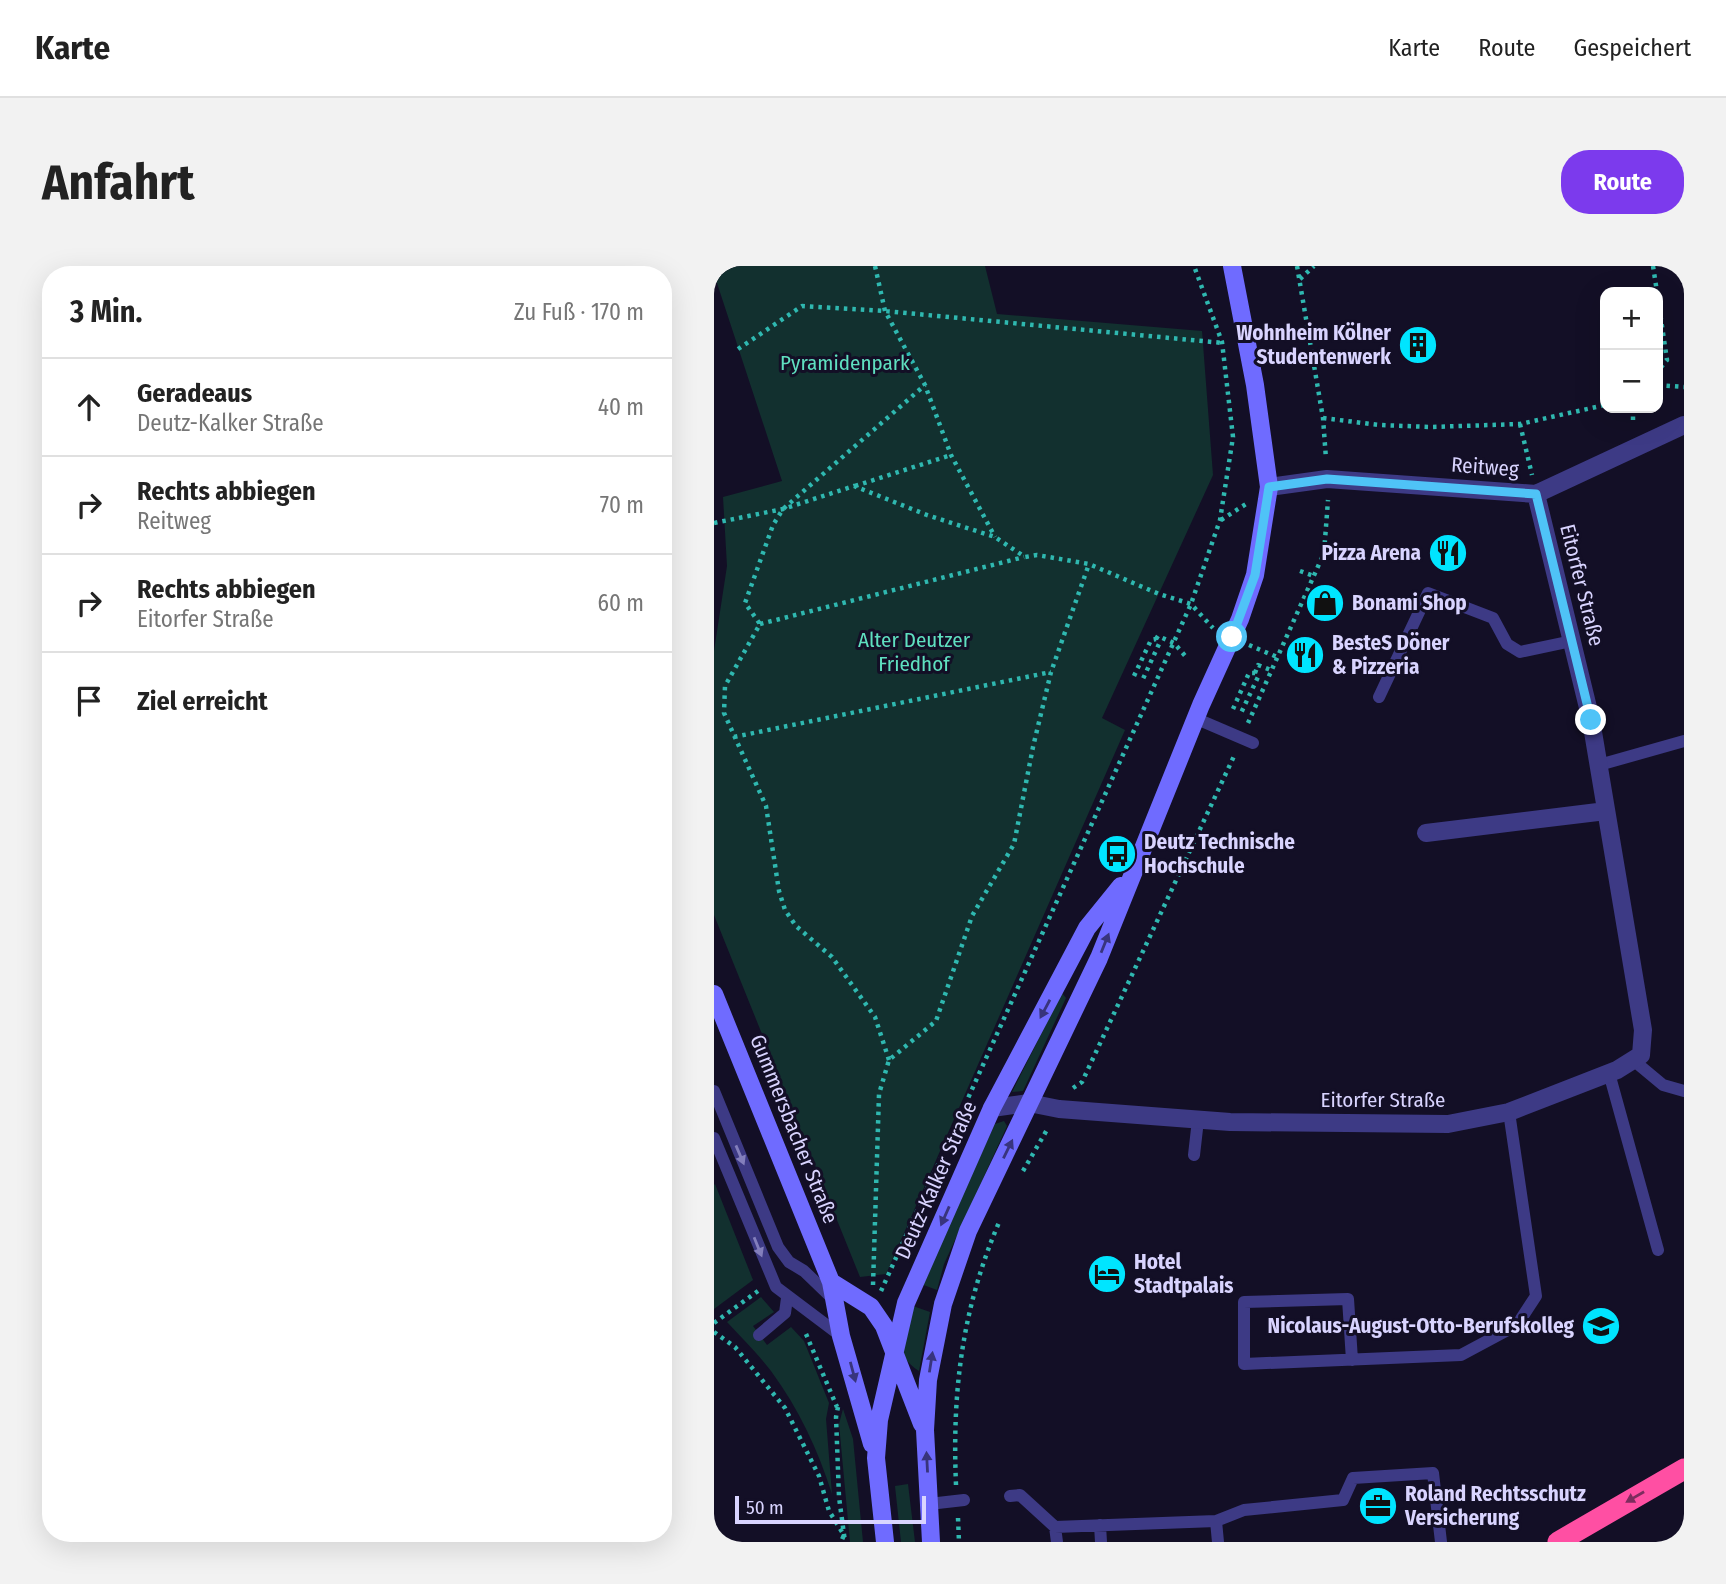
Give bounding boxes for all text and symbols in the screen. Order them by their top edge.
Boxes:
text: Karte [35,28,110,68]
text: Karte [1388,34,1440,62]
text: Route [1478,34,1535,62]
text: Gespeichert [1573,34,1691,62]
button: Route [1561,150,1684,214]
text: Anfahrt [42,153,195,212]
map controls [1600,287,1663,413]
button: + [1600,287,1663,350]
text: 3 Min. [70,294,142,330]
text: Zu Fuß · 170 m [514,298,644,326]
place label: Wohnheim Kölner Studentenwerk [1236,320,1391,370]
building icon: Wohnheim Kölner Studentenwerk [1397,324,1439,366]
park label: Pyramidenpark [780,350,910,376]
button: − [1600,350,1663,413]
text: Geradeaus [137,378,252,409]
icon: ahead [70,388,108,426]
text: 40 m [598,393,644,421]
text: Deutz-Kalker Straße [137,409,324,437]
street label: Reitweg [1450,452,1520,482]
text: Rechts abbiegen [137,476,316,507]
icon: right [70,486,108,524]
text: 70 m [600,491,644,519]
text: Reitweg [137,507,211,535]
street label: Eitorfer Straße [1554,521,1610,649]
restaurant icon: Pizza Arena [1427,532,1469,574]
place label: Pizza Arena [1321,540,1421,566]
text: Rechts abbiegen [137,574,316,605]
shop icon: Bonami Shop [1304,582,1346,624]
icon: right [70,584,108,622]
text: 60 m [598,589,644,617]
place label: Bonami Shop [1352,590,1467,616]
text: Eitorfer Straße [137,605,274,633]
route start [1216,621,1247,652]
park label: Alter Deutzer Friedhof [858,627,971,677]
place label: BesteS Döner & Pizzeria [1332,630,1450,680]
restaurant icon: BesteS Döner & Pizzeria [1284,634,1326,676]
icon: arrive [70,682,108,720]
text: Ziel erreicht [137,686,268,717]
route end [1575,704,1606,735]
place label: Deutz Technische Hochschule [1144,829,1295,879]
bus stop icon: Deutz Technische Hochschule [1096,833,1138,875]
one-way arrow [1099,933,1110,954]
one-way arrow [1039,999,1050,1019]
street label: Gummersbacher Straße [744,1031,844,1227]
street label: Eitorfer Straße [1321,1087,1445,1113]
street label: Deutz-Kalker Straße [889,1097,983,1263]
one-way arrow [1002,1139,1013,1159]
one-way arrow [734,1144,745,1165]
one-way arrow [939,1205,950,1226]
one-way arrow [752,1237,763,1258]
place label: Hotel Stadtpalais [1134,1249,1234,1299]
hotel icon: Hotel Stadtpalais [1086,1253,1128,1295]
school or university icon: Nicolaus-August-Otto-Berufskolleg [1580,1305,1622,1347]
place label: Nicolaus-August-Otto-Berufskolleg [1268,1313,1575,1339]
one-way arrow [926,1351,937,1373]
one-way arrow [848,1362,859,1384]
one-way arrow [921,1450,932,1472]
place label: Roland Rechtsschutz Versicherung [1404,1481,1586,1531]
office icon: Roland Rechtsschutz Versicherung [1357,1485,1399,1527]
one-way arrow [1625,1491,1645,1503]
scale bar [735,1493,926,1525]
text: 50 m [746,1496,784,1519]

